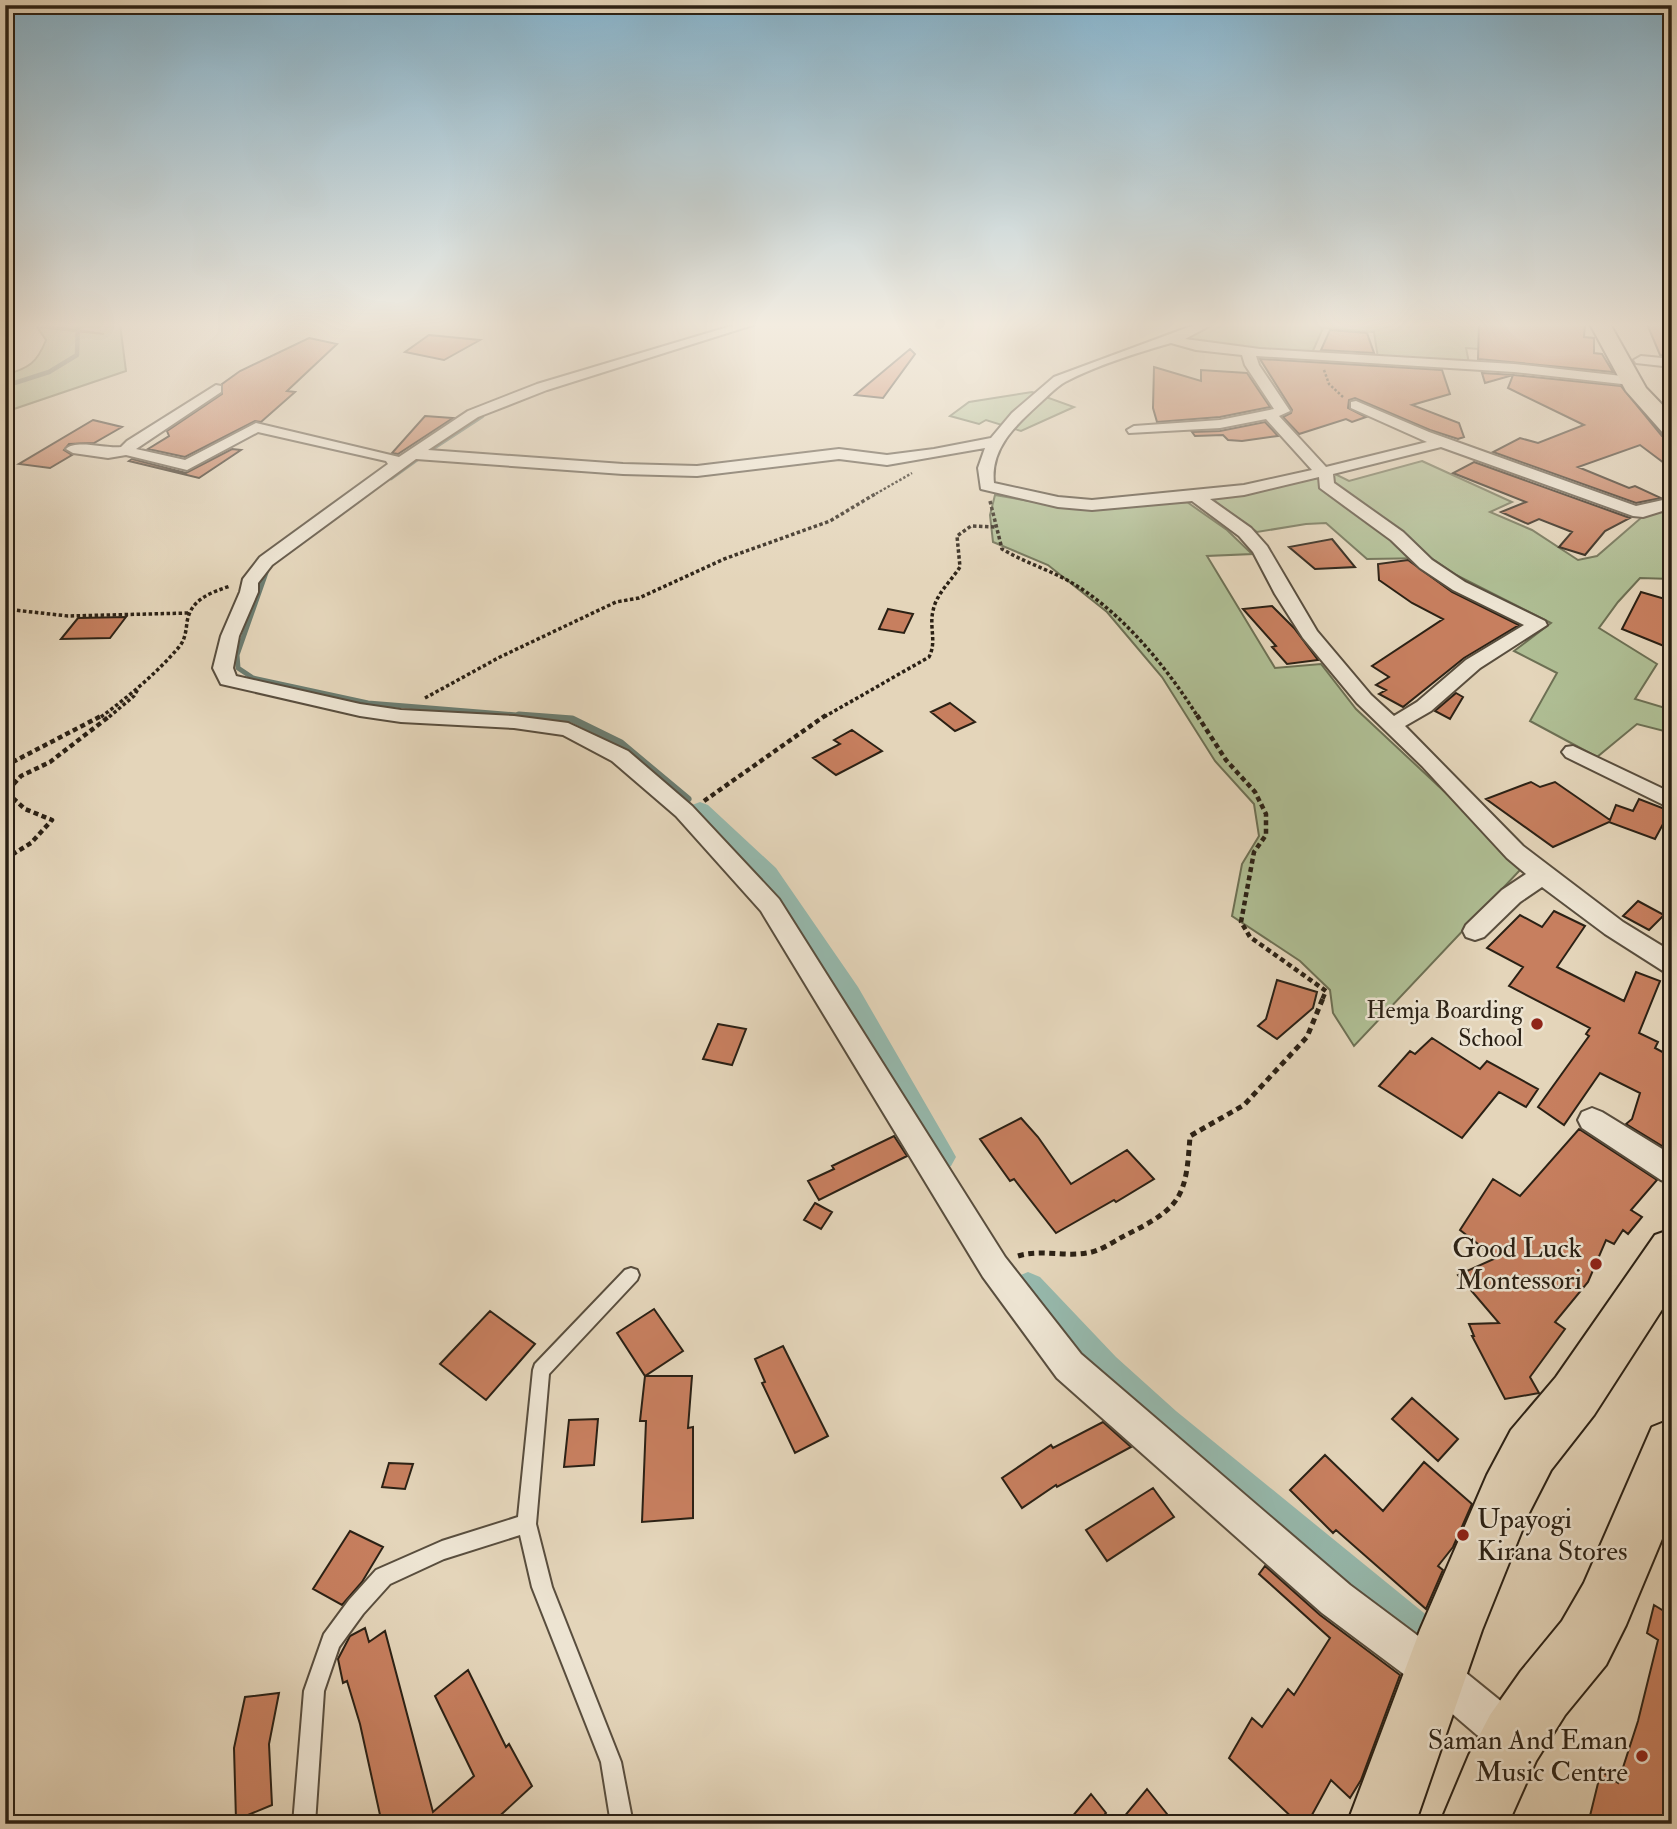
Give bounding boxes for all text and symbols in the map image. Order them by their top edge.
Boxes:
place label: Hemja Boarding School [1366,995,1524,1054]
marker: Hemja Boarding School [1529,1016,1545,1032]
place label: Good Luck Montessori [1452,1231,1583,1298]
marker: Good Luck Montessori [1588,1256,1604,1272]
place label: Upayogi Kirana Stores [1477,1502,1628,1569]
marker: Upayogi Kirana Stores [1455,1527,1471,1543]
place label: Saman And Eman Music Centre [1428,1723,1628,1790]
marker: Saman And Eman Music Centre [1634,1748,1650,1764]

